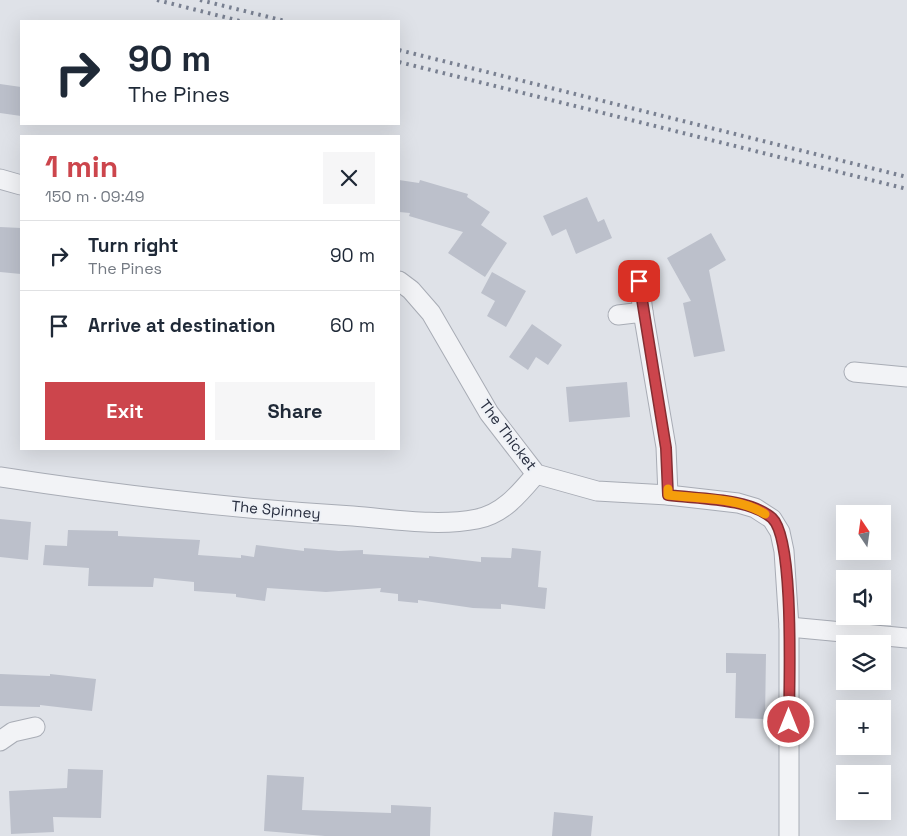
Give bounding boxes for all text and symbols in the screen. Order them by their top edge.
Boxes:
text: 90 m [128,37,211,81]
icon: right [45,40,110,105]
text: The Pines [128,80,230,108]
text: 1 min [45,147,118,186]
button: close [323,152,375,204]
text: 150 m · 09:49 [45,186,145,207]
text: Turn right [88,233,178,258]
icon: right [45,242,73,270]
text: 90 m [330,243,375,268]
text: The Pines [88,258,162,279]
pin [618,260,660,302]
icon: arrive [625,267,653,295]
icon: arrive [45,312,73,340]
text: Arrive at destination [88,313,276,338]
text: 60 m [330,313,375,338]
button: Exit [45,382,205,440]
button: Share [215,382,375,440]
street label: The Thicket [475,395,541,474]
street label: The Spinney [231,496,322,523]
north arrow [836,505,891,560]
map controls [836,505,891,820]
button: sound [836,570,891,625]
button: layers [836,635,891,690]
position arrow [762,695,814,747]
button: + [836,700,891,755]
button: − [836,765,891,820]

